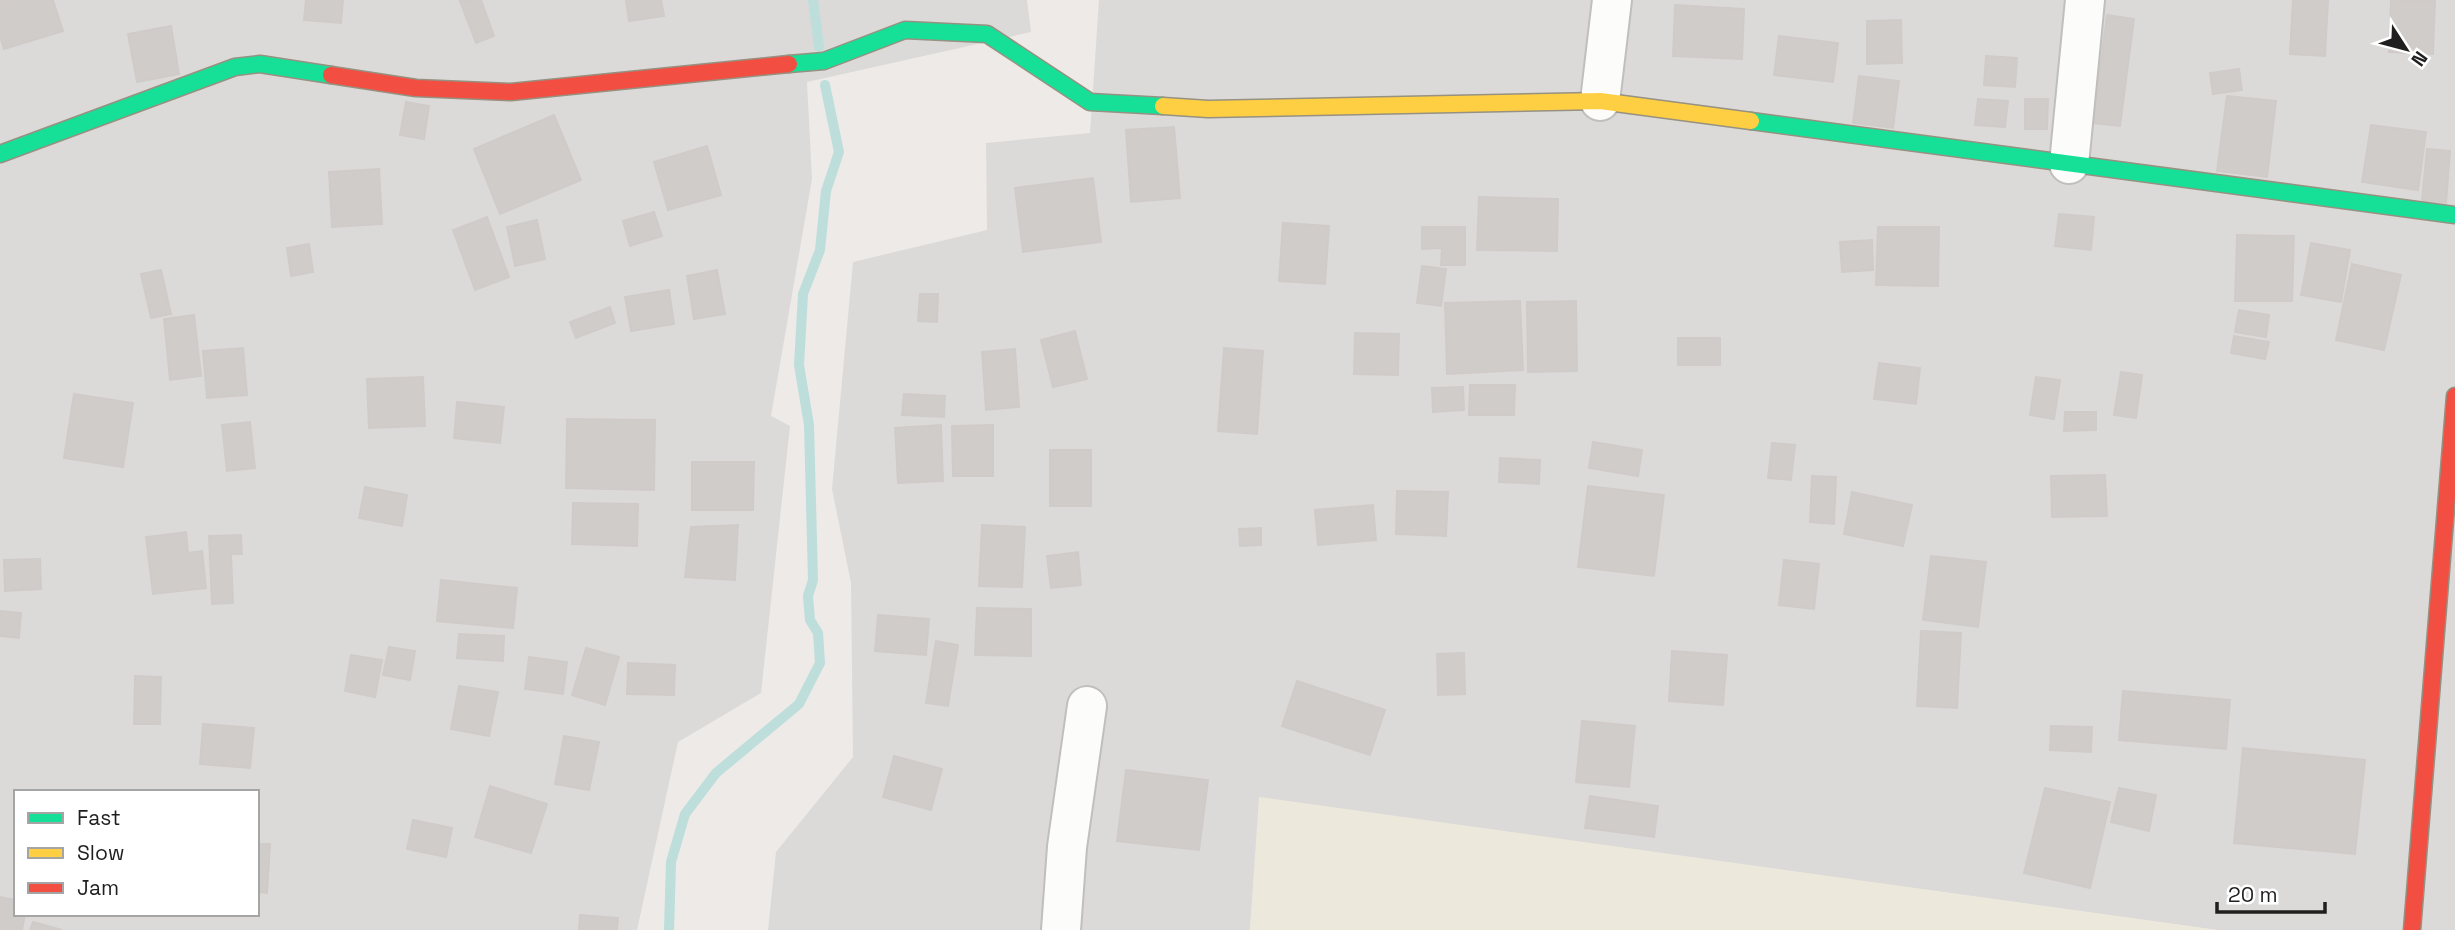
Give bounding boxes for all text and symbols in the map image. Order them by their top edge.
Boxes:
north arrow [2371,14,2441,84]
text: N [2405,46,2433,71]
legend [14,790,259,916]
text: Fast [77,804,121,831]
text: Slow [77,839,125,866]
scale bar [2217,870,2326,914]
text: Jam [77,874,119,901]
text: 20 m [2228,881,2278,908]

